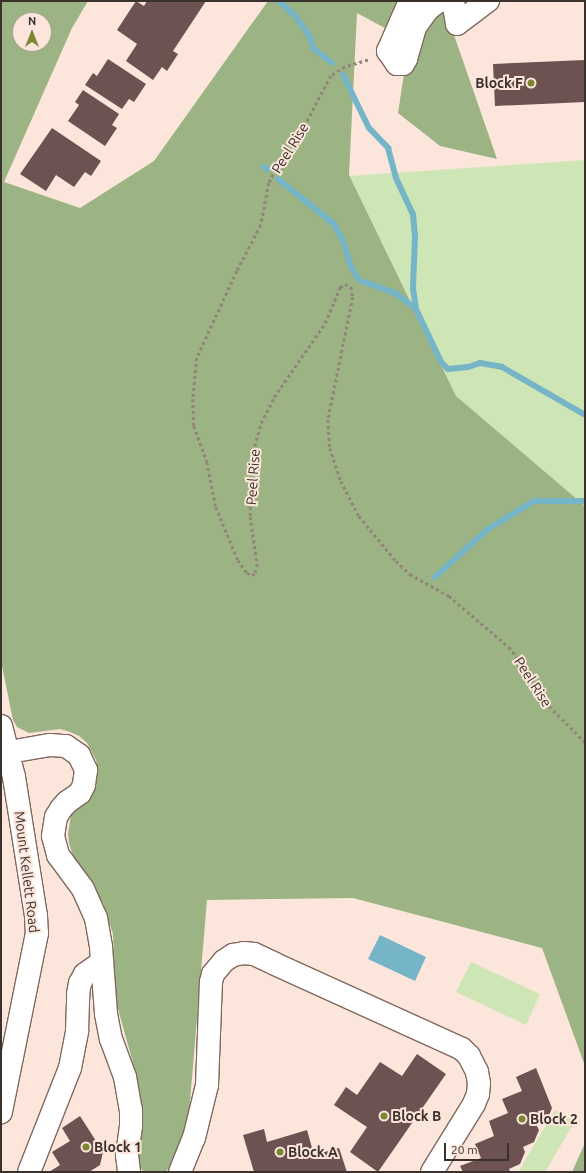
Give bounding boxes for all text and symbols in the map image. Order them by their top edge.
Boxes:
north arrow [12,12,52,52]
text: N [28,15,36,27]
place label: Block F [475,75,523,91]
marker: Block F [526,78,536,88]
street label: Peel Rise [268,120,312,176]
street label: Peel Rise [243,448,263,506]
street label: Peel Rise [511,654,555,710]
street label: Mount Kellett Road [11,810,43,934]
place label: Block B [392,1108,441,1124]
marker: Block B [379,1111,389,1121]
place label: Block 2 [530,1111,578,1127]
marker: Block 2 [517,1114,527,1124]
scale bar [446,1135,511,1161]
place label: Block 1 [94,1139,142,1155]
marker: Block 1 [81,1142,91,1152]
text: 20 m [451,1143,478,1156]
place label: Block A [288,1144,338,1160]
marker: Block A [275,1147,285,1157]

